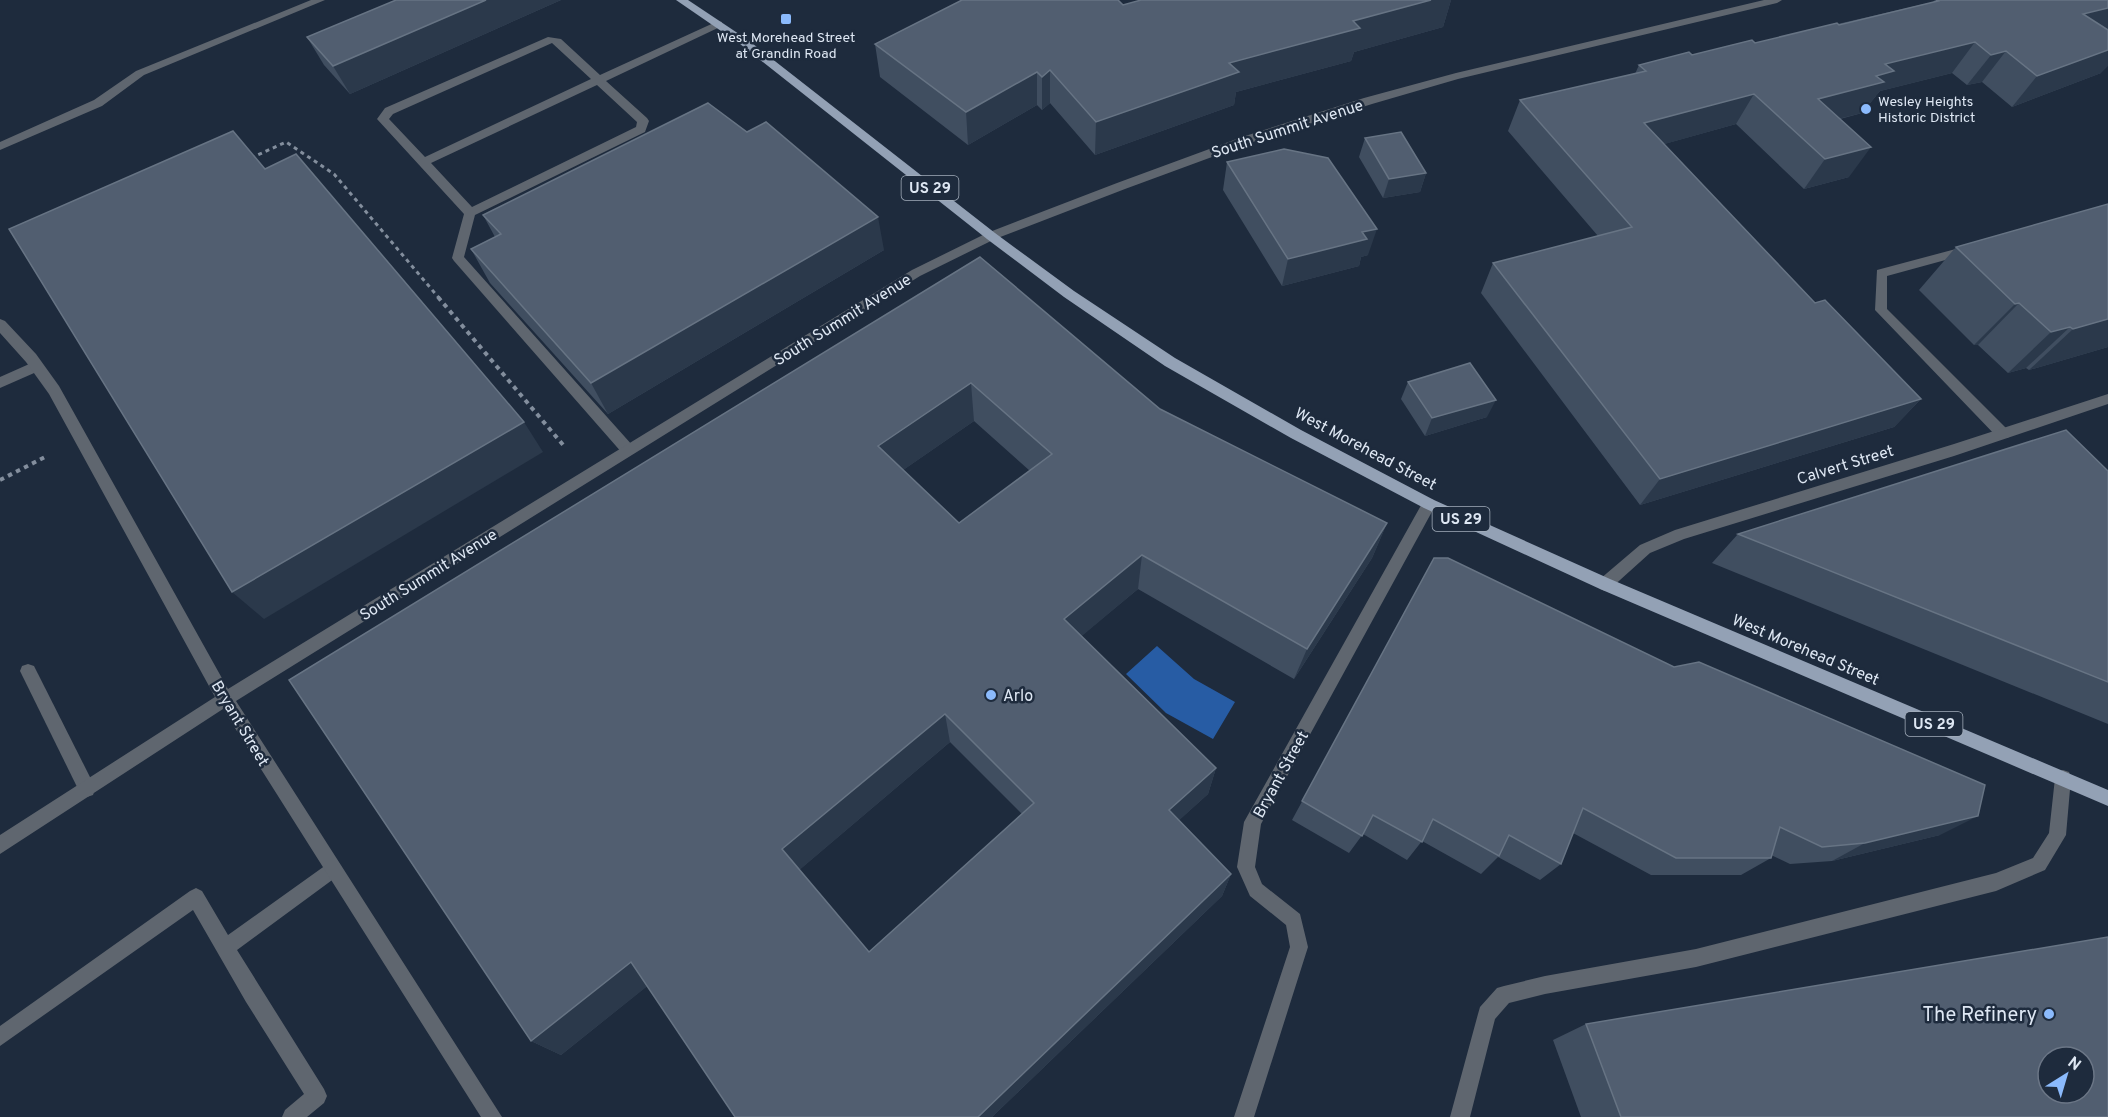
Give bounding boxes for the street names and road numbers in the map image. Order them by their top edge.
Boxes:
street label: South Summit Avenue [1209,96,1366,164]
road number: US 29 [902,176,958,200]
street label: South Summit Avenue [771,270,916,371]
street label: West Morehead Street [1291,404,1440,496]
street label: Calvert Street [1795,442,1896,490]
road number: US 29 [1432,507,1490,531]
street label: South Summit Avenue [357,525,502,626]
street label: West Morehead Street [1729,611,1882,691]
street label: Bryant Street [206,678,273,770]
road number: US 29 [1906,712,1962,736]
street label: Bryant Street [1250,728,1314,822]

